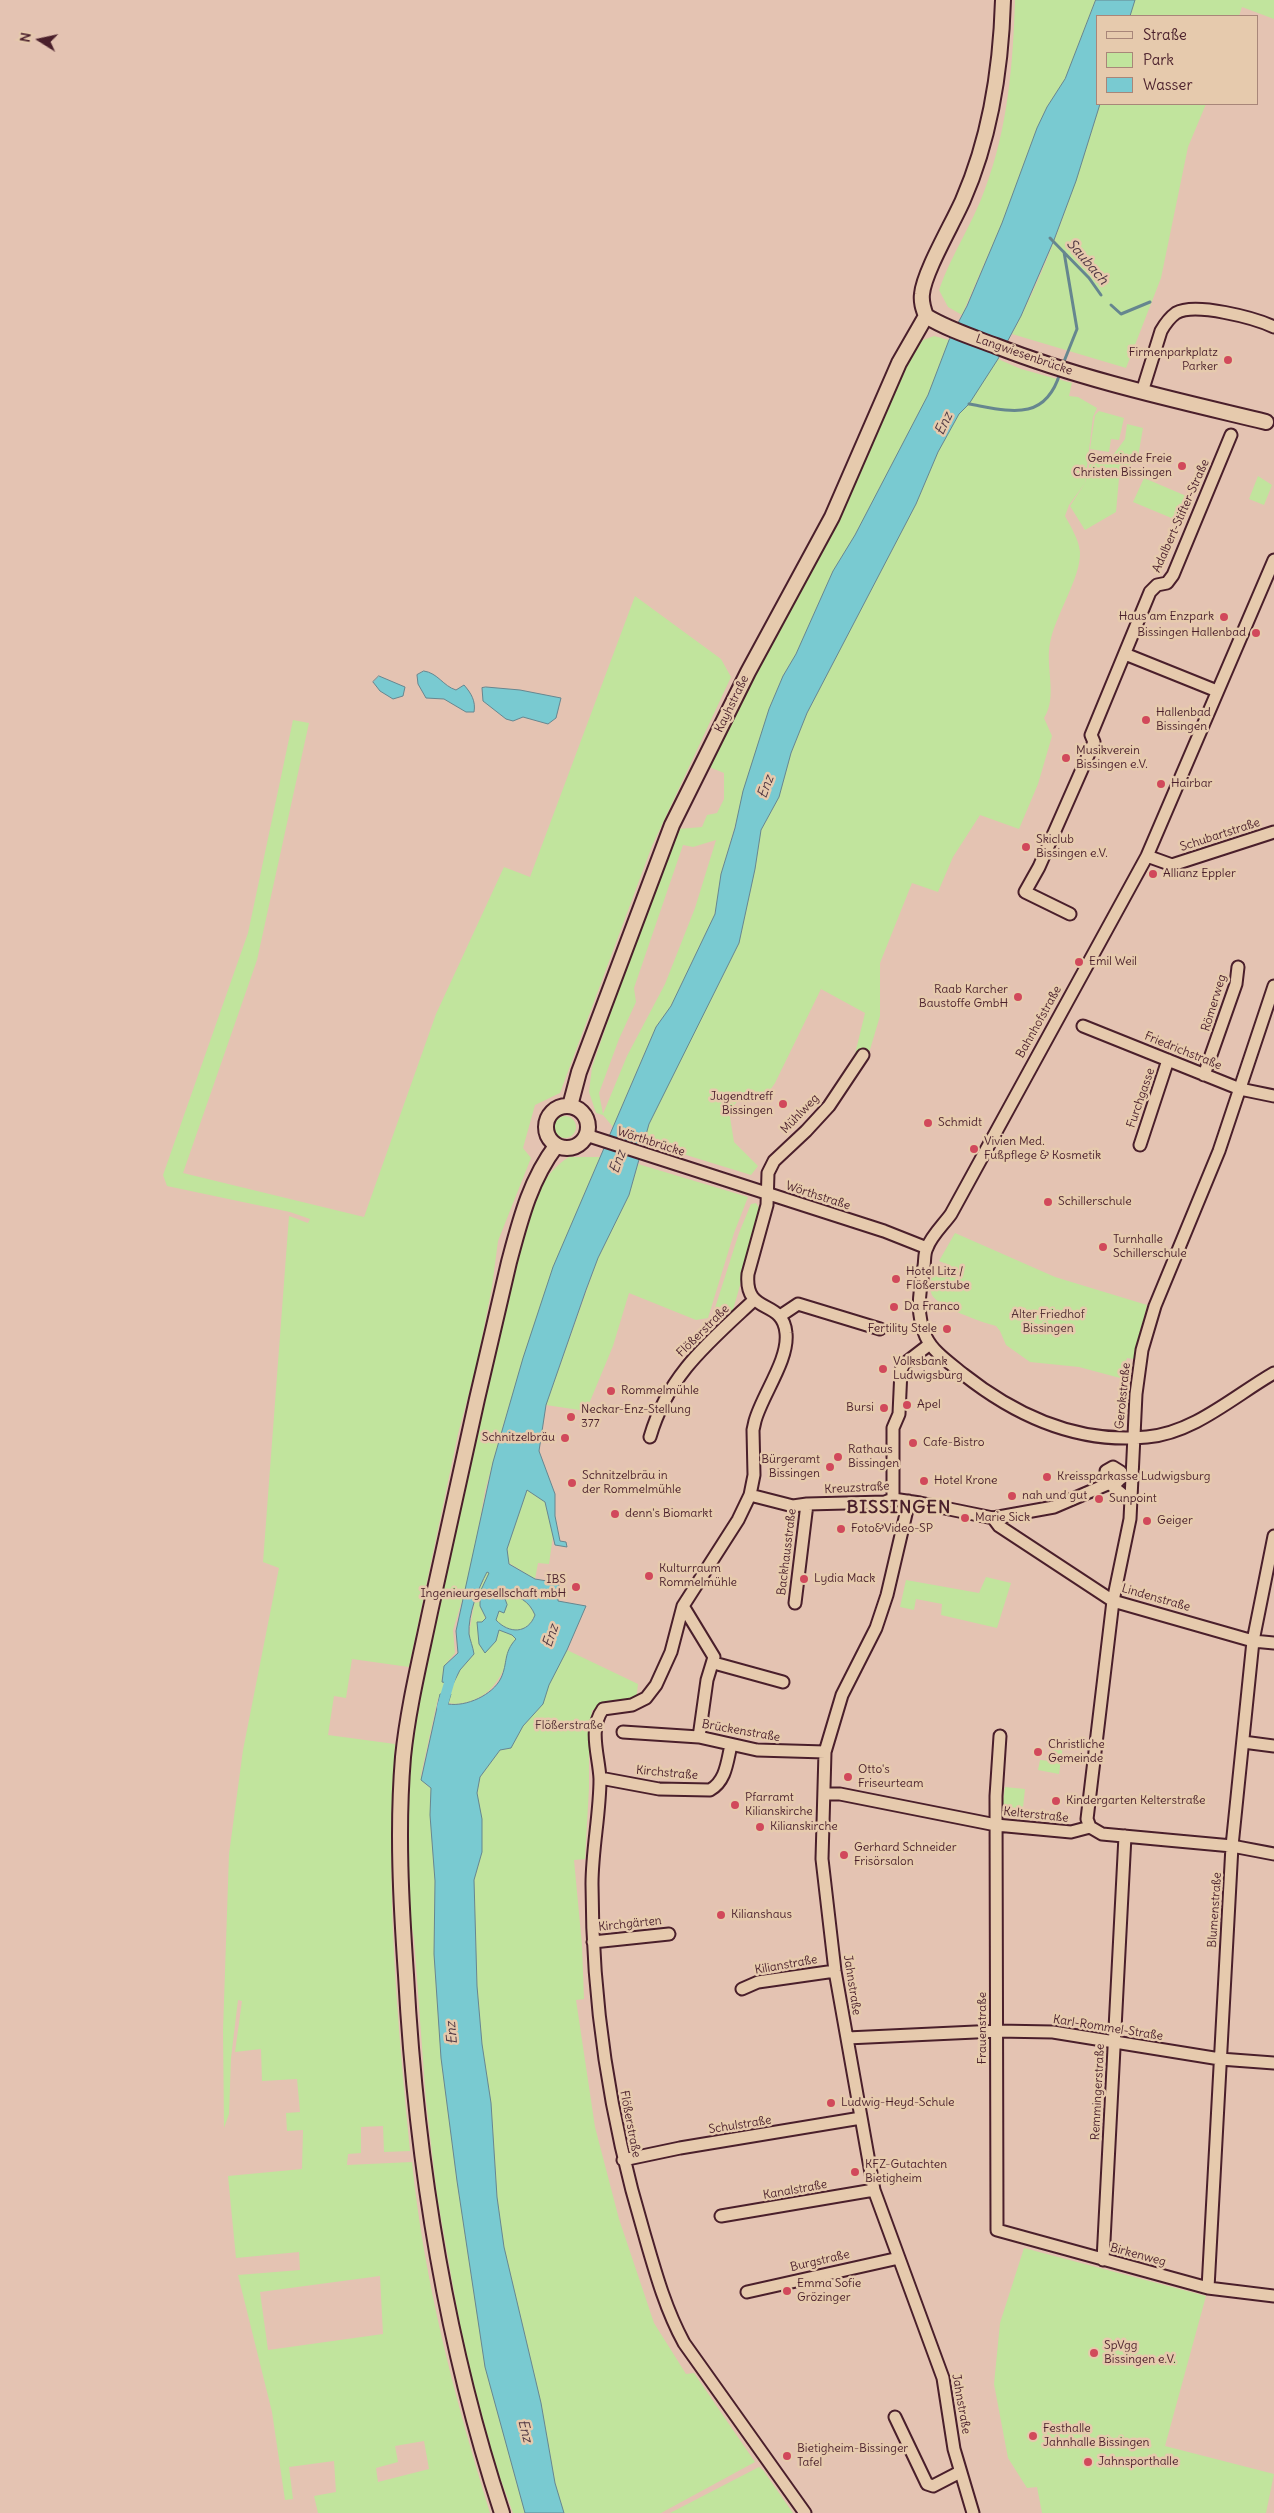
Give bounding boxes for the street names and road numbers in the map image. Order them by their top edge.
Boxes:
street label: Langwiesenbrücke [974,332,1074,378]
street label: Adalbert-Stifter-Straße [1150,457,1212,575]
street label: Kayhstraße [712,673,752,735]
street label: Schubartstraße [1178,815,1262,855]
street label: Römerweg [1199,973,1229,1033]
street label: Bahnhofstraße [1013,983,1065,1061]
street label: Friedrichstraße [1142,1029,1224,1073]
street label: Furchgasse [1124,1066,1158,1130]
street label: Mühlweg [778,1091,822,1137]
street label: Wörthbrücke [615,1124,687,1160]
street label: Wörthstraße [784,1179,852,1213]
street label: Flößerstraße [674,1302,732,1360]
street label: Gerokstraße [1112,1362,1134,1430]
street label: Kreuzstraße [824,1479,890,1497]
street label: Backhausstraße [775,1508,799,1596]
street label: Lindenstraße [1120,1581,1192,1615]
street label: Brückenstraße [701,1717,781,1745]
street label: Kirchstraße [635,1763,699,1783]
street label: Kelterstraße [1003,1804,1069,1826]
street label: Blumenstraße [1205,1872,1225,1948]
street label: Kirchgärten [598,1914,662,1934]
street label: Kilianstraße [754,1952,818,1978]
street label: Jahnstraße [840,1954,864,2016]
street label: Frauenstraße [976,1992,990,2064]
street label: Karl-Rommel-Straße [1052,2012,1164,2044]
street label: Remmingerstraße [1088,2043,1108,2141]
street label: Flößerstraße [616,2089,644,2159]
street label: Schulstraße [708,2113,772,2137]
street label: Kanalstraße [762,2177,828,2203]
street label: Birkenweg [1108,2241,1168,2269]
street label: Burgstraße [789,2247,851,2275]
street label: Jahnstraße [949,2373,973,2435]

